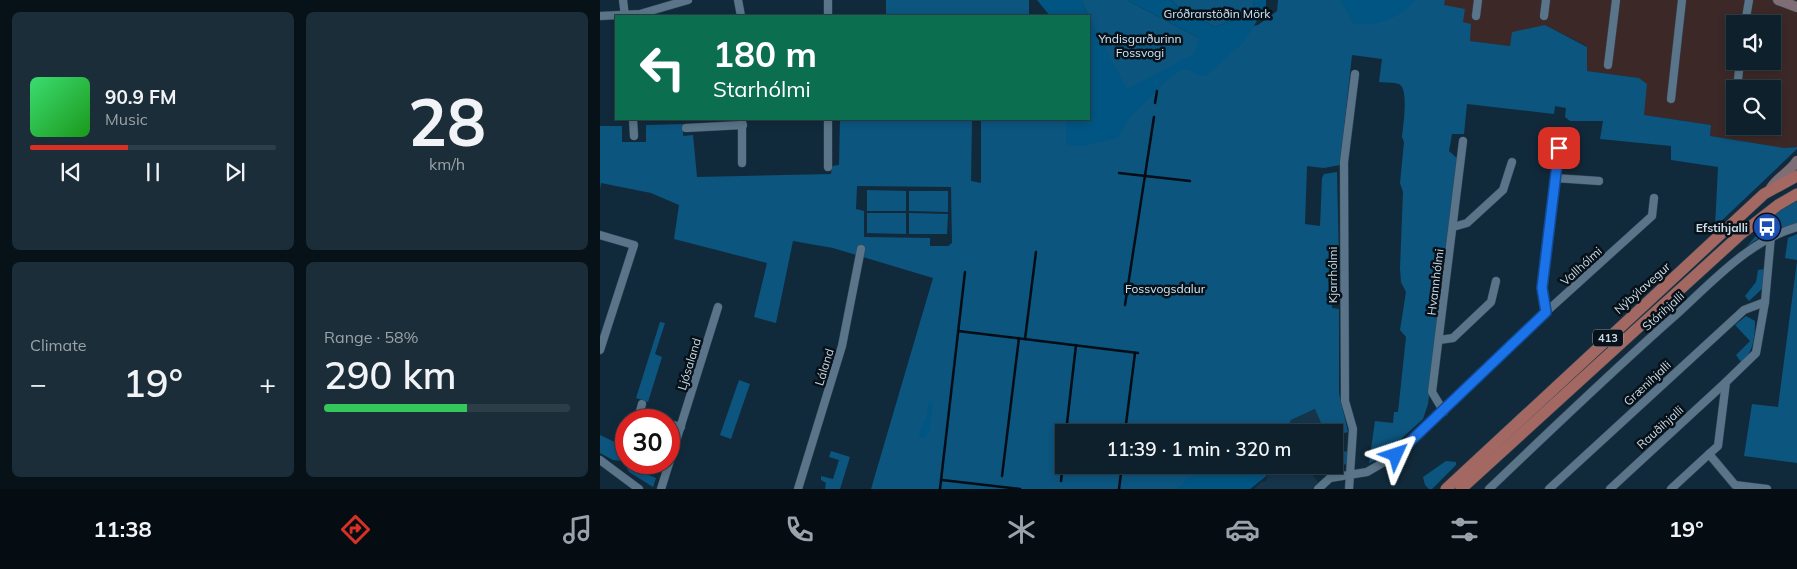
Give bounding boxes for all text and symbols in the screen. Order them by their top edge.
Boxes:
park label: Gróðrarstöðin Mörk [1163,6,1271,21]
map controls [1726,15,1781,135]
button: sound [1726,15,1781,70]
park label: Yndisgarðurinn Fossvogi [1097,31,1182,60]
text: 180 m [713,32,817,76]
icon: left [630,35,695,100]
text: Starhólmi [713,75,811,103]
button: search [1726,80,1781,135]
text: 28 [408,81,486,162]
text: 90.9 FM [105,85,177,109]
text: Music [105,109,148,129]
pin [1538,127,1580,169]
icon: arrive [1545,134,1573,162]
text: km/h [429,154,465,174]
icon: previous [57,158,85,186]
icon: pause [139,158,167,186]
icon: next [221,158,249,186]
bus stop icon: Efstihjalli [1752,212,1782,242]
place label: Efstihjalli [1696,220,1748,235]
street label: Vallhólmi [1557,243,1605,289]
street label: Kjarrhólmi [1325,247,1340,303]
street label: Hvannhólmi [1423,248,1447,316]
street label: Nýbýlavegur [1611,259,1674,317]
park label: Fossvogsdalur [1125,281,1206,296]
street label: Stórihjalli [1639,288,1687,334]
text: Range · 58% [324,327,419,347]
road number: 413 [1593,329,1623,346]
text: Climate [30,335,86,355]
street label: Ljósaland [674,336,704,392]
street label: Láland [811,347,837,387]
text: 290 km [324,351,457,399]
street label: Grænihjalli [1620,357,1674,409]
text: 19° [123,359,183,407]
text: − [30,366,47,401]
text: + [259,366,276,401]
street label: Rauðihjalli [1633,402,1687,452]
speed limit sign: 30 [615,409,680,474]
position arrow [1369,428,1421,480]
text: 11:39 · 1 min · 320 m [1106,437,1292,461]
icon: directions [338,512,373,547]
icon: music [560,512,595,547]
icon: phone [782,512,817,547]
icon: climate [1004,512,1039,547]
icon: car [1225,512,1260,547]
icon: filters [1447,512,1482,547]
text: 11:38 [93,515,152,543]
text: 19° [1669,515,1704,543]

